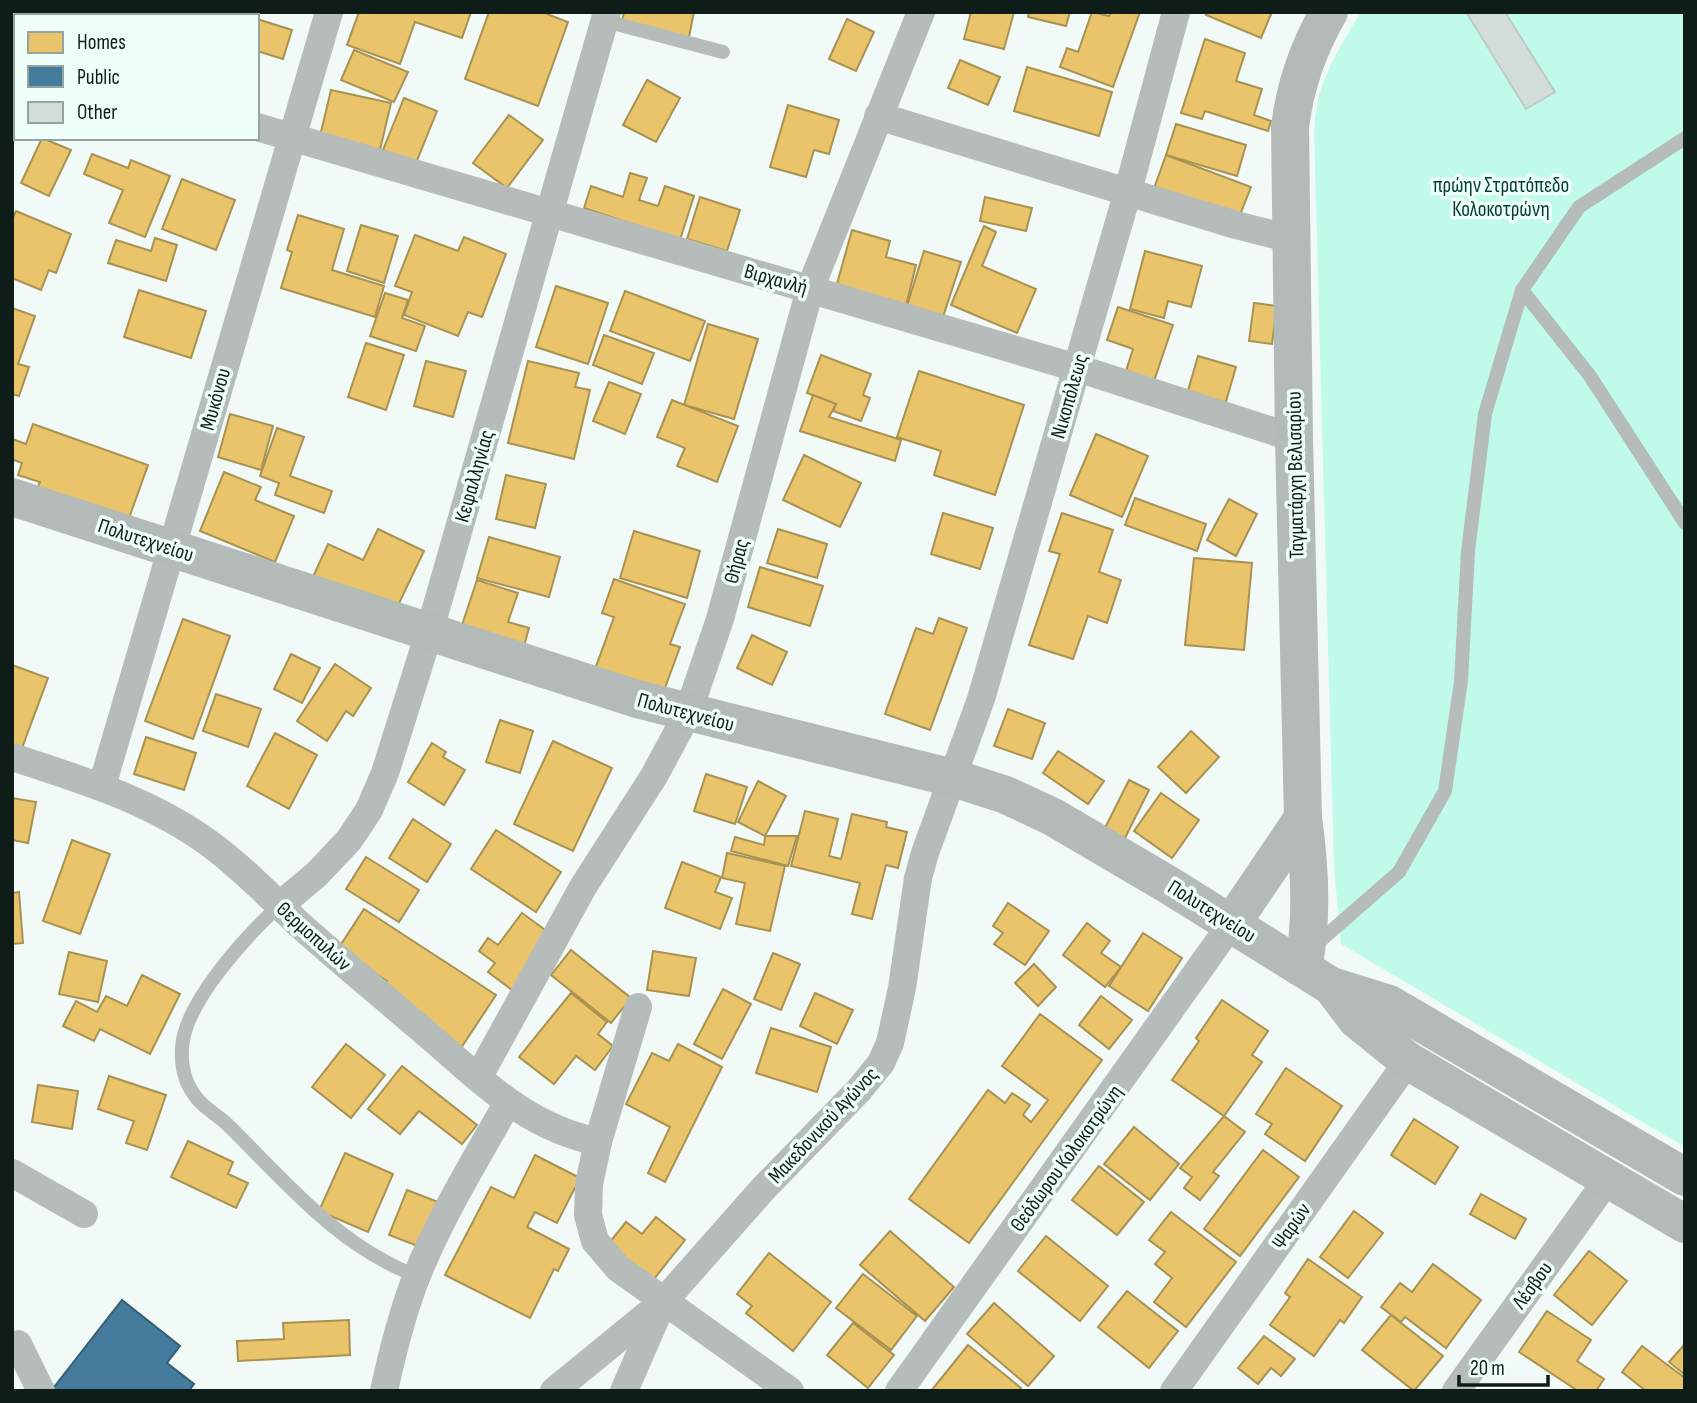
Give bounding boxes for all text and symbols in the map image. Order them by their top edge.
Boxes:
legend [14,14,259,140]
text: Homes [77,30,126,55]
text: Public [77,65,120,90]
text: Other [77,100,117,125]
park label: πρώην Στρατόπεδο Κολοκοτρώνη [1433,173,1569,222]
street label: Βιρχανλή [741,259,810,300]
street label: Νικοπόλεως [1045,351,1094,441]
street label: Μυκόνου [195,365,236,433]
street label: Ταγματάρχη Βελισαρίου [1282,391,1309,559]
street label: Κεφαλληνίας [449,427,500,525]
street label: Πολυτεχνείου [95,513,197,568]
street label: Θήρας [719,536,754,586]
street label: Πολυτεχνείου [635,688,737,737]
street label: Πολυτεχνείου [1163,875,1260,948]
street label: Θερμοπυλών [271,896,356,976]
street label: Μακεδονικού Αγώνος [763,1062,884,1189]
street label: Θεόδωρου Κολοκοτρώνη [1005,1080,1128,1237]
street label: Ψαρών [1267,1198,1316,1254]
street label: Λέσβου [1506,1257,1558,1315]
scale bar [1459,1344,1548,1388]
text: 20 m [1470,1356,1505,1381]

